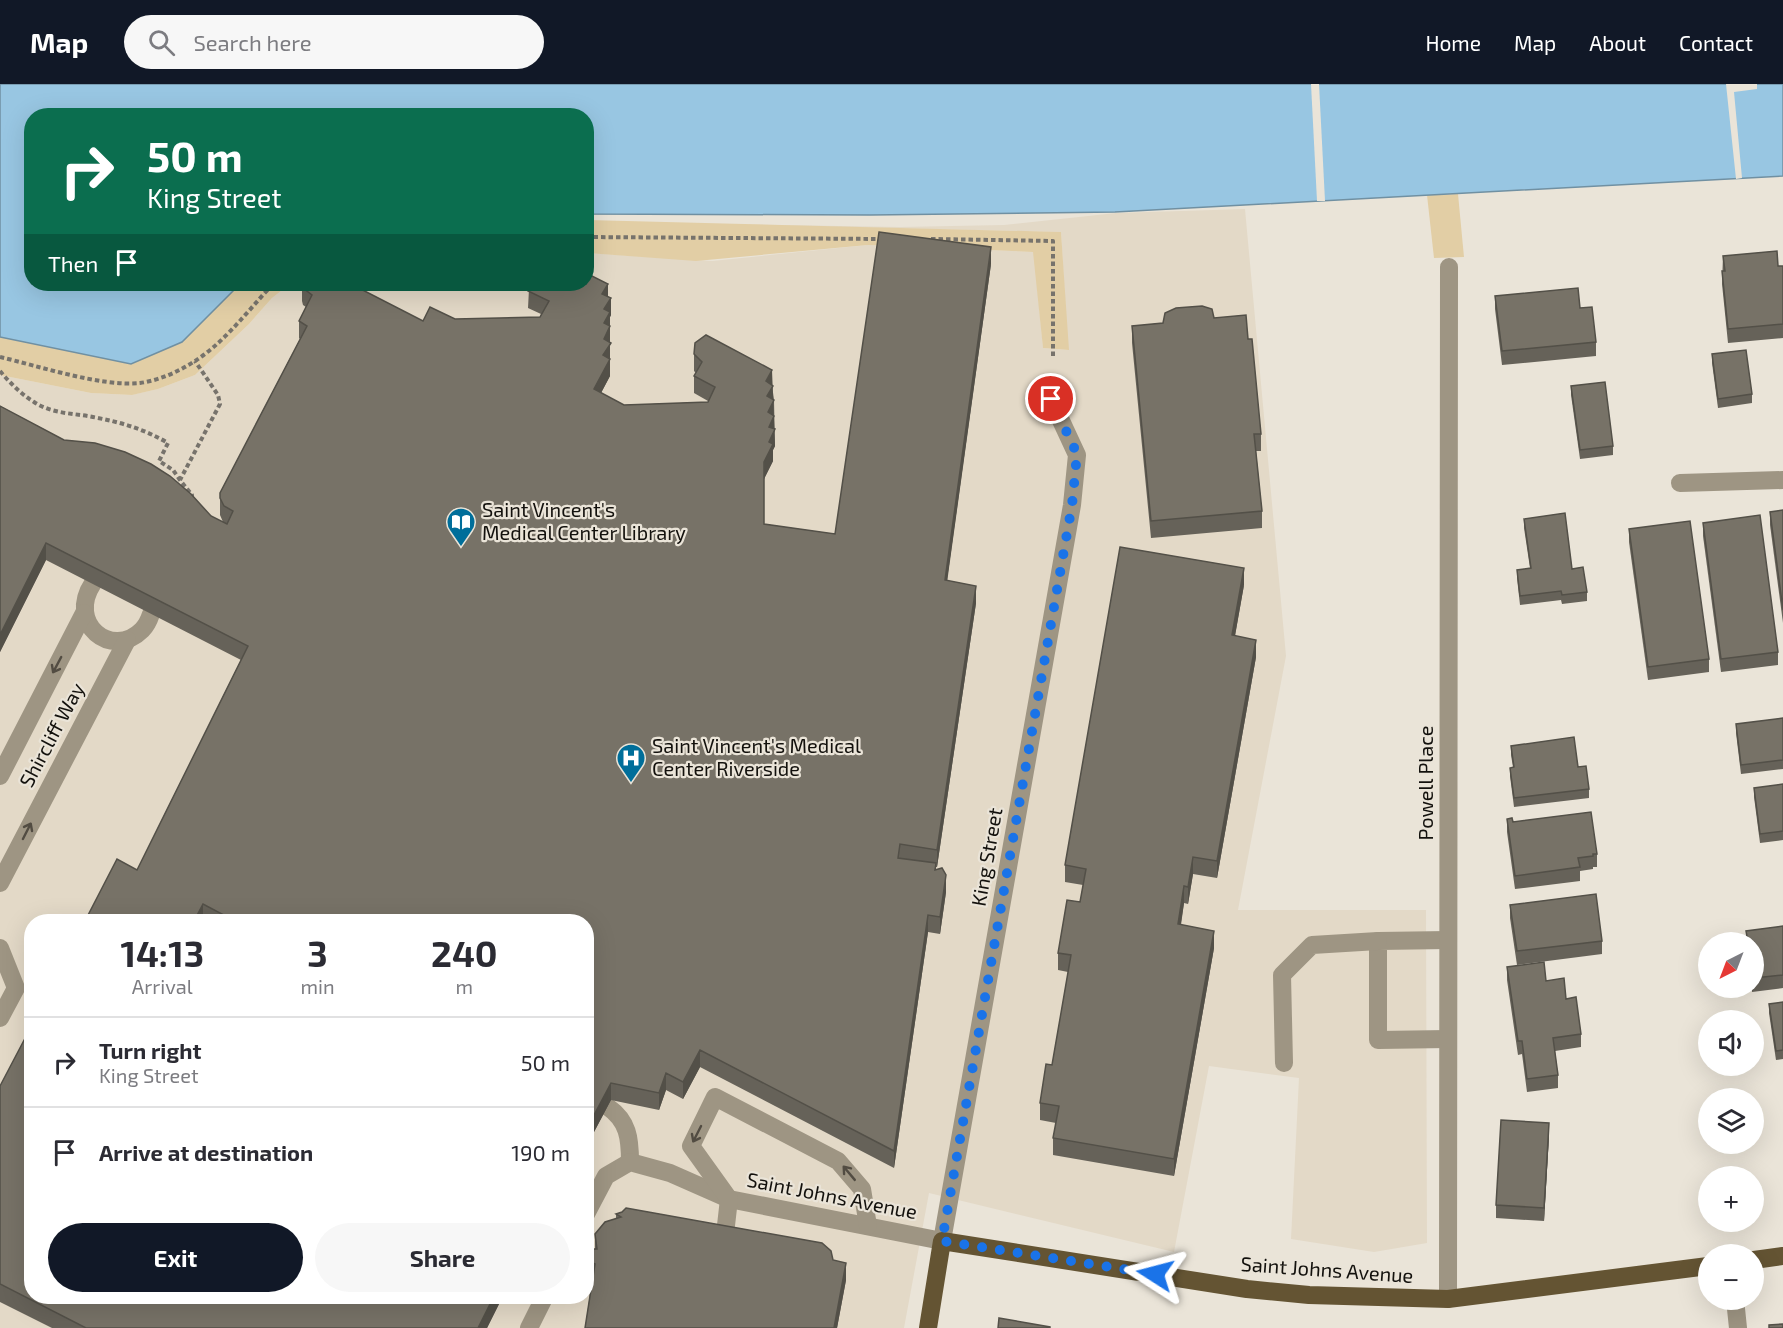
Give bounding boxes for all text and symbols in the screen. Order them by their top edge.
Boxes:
search box [124,15,544,69]
text: Map [30,25,88,59]
icon: search [145,26,178,59]
text: Search here [193,29,312,55]
text: Home [1425,30,1481,55]
text: Map [1514,30,1556,55]
text: About [1589,30,1646,55]
text: Contact [1679,30,1753,55]
text: 50 m [147,130,243,180]
icon: right [48,132,126,210]
text: King Street [147,181,281,213]
icon: arrive [110,246,143,279]
text: Then [48,250,98,276]
pin [1025,373,1076,424]
icon: arrive [1034,382,1067,415]
place label: Saint Vincent's Medical Center Library [482,497,686,544]
library icon: Saint Vincent's Medical Center Library [445,506,477,548]
one-way arrow [51,656,63,673]
street label: Shircliff Way [14,678,89,791]
street label: Powell Place [1413,725,1437,841]
place label: Saint Vincent's Medical Center Riverside [652,733,861,780]
hospital icon: Saint Vincent's Medical Center Riverside [615,742,647,784]
street label: King Street [966,805,1007,908]
one-way arrow [22,822,33,840]
text: 14:13 [120,931,204,974]
text: 3 [307,931,328,974]
text: 240 [431,931,498,974]
north arrow [1698,932,1764,998]
map controls [1698,932,1764,1310]
text: Arrival [132,974,193,998]
text: min [300,974,335,998]
text: m [456,974,473,998]
button: sound [1698,1010,1764,1076]
text: Turn right [99,1037,201,1063]
icon: right [48,1046,81,1079]
text: 50 m [521,1049,570,1075]
text: King Street [99,1063,199,1087]
button: layers [1698,1088,1764,1154]
one-way arrow [691,1124,702,1142]
icon: arrive [48,1136,81,1169]
text: Arrive at destination [99,1139,313,1165]
text: 190 m [511,1139,570,1165]
one-way arrow [842,1165,855,1181]
button: + [1698,1166,1764,1232]
street label: Saint Johns Avenue [745,1167,919,1223]
button: Exit [48,1223,303,1292]
button: Share [315,1223,570,1292]
position arrow [1123,1242,1187,1306]
button: − [1698,1244,1764,1310]
street label: Saint Johns Avenue [1240,1251,1414,1287]

